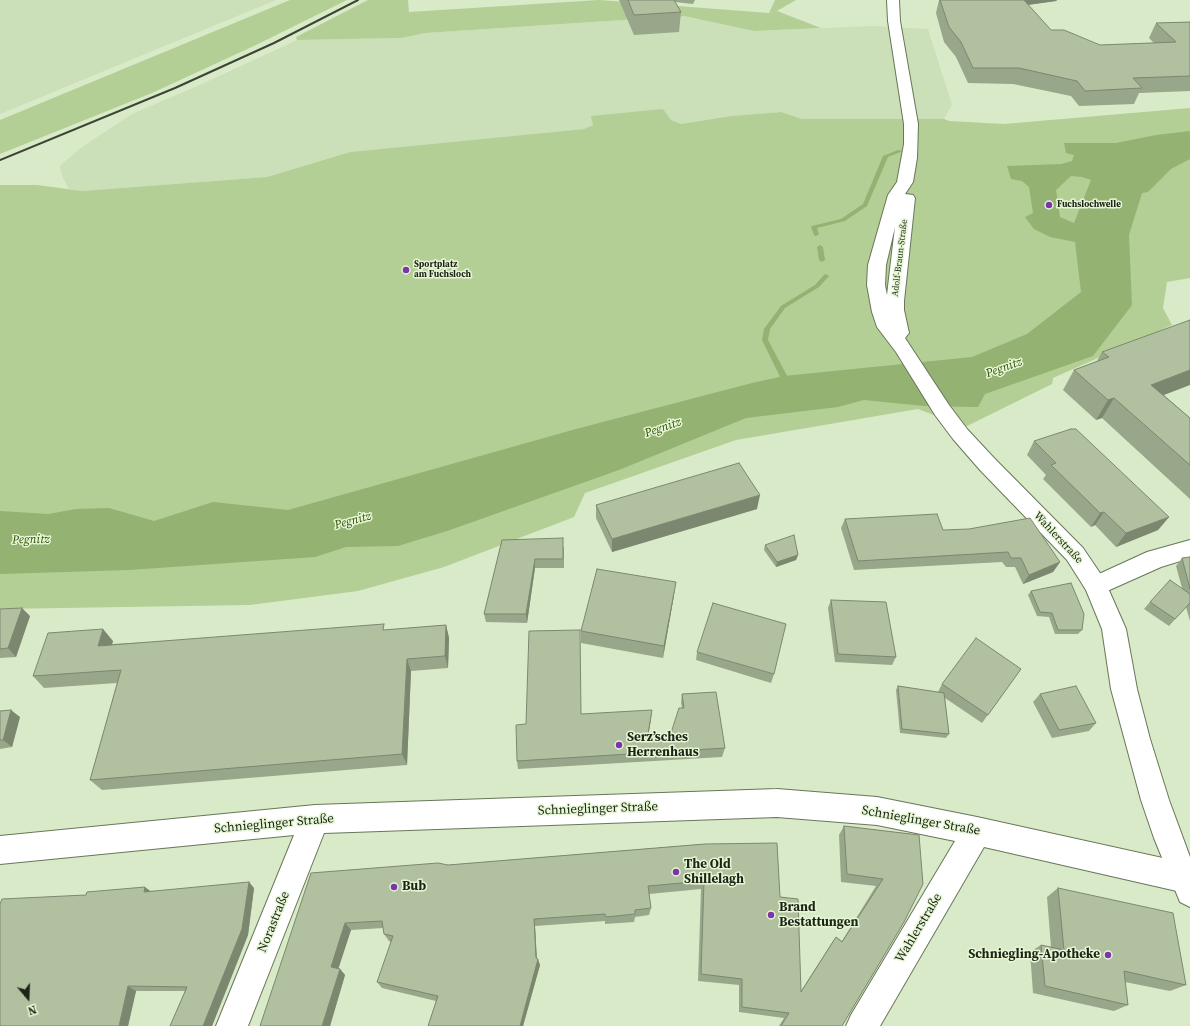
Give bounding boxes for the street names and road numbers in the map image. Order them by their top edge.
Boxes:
street label: Adolf-Braun-Straße [890,219,910,297]
street label: Wahlerstraße [1031,509,1085,567]
street label: Schnieglinger Straße [538,799,658,819]
street label: Schnieglinger Straße [861,803,981,839]
street label: Schnieglinger Straße [214,811,334,837]
street label: Norastraße [255,889,293,955]
street label: Wahlerstraße [892,891,946,965]

